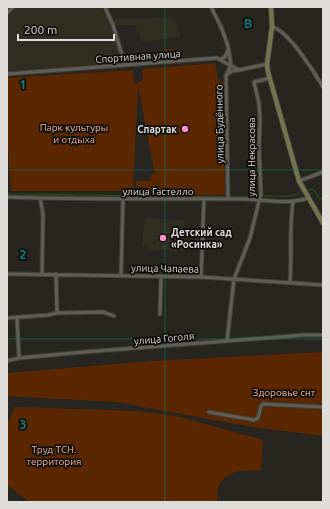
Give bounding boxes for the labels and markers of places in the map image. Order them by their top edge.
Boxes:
place label: Спартак [137,124,177,135]
marker: Спартак [180,124,190,134]
place label: Детский сад «Росинка» [171,227,232,250]
marker: Детский сад «Росинка» [158,233,168,243]

